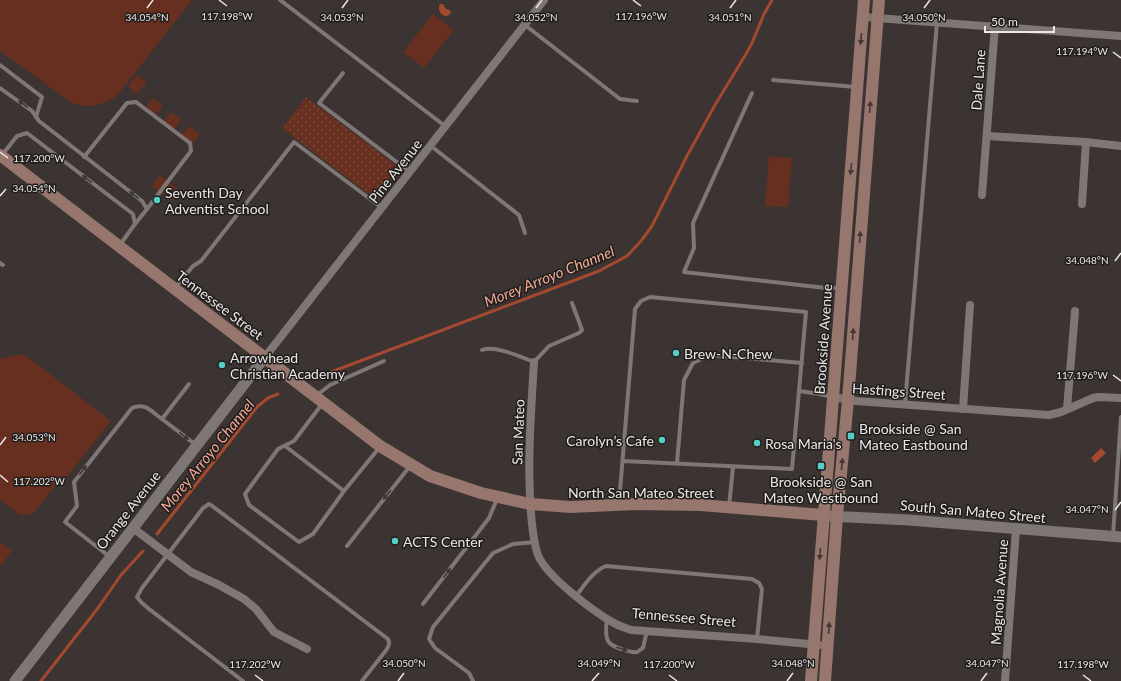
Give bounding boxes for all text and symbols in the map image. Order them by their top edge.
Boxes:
scale bar [985,8,1054,34]
text: 117.198°W [201,10,253,22]
text: 117.196°W [615,10,667,22]
text: 34.054°N [125,11,169,23]
text: 34.053°N [320,11,364,23]
text: 34.052°N [514,11,558,23]
text: 34.051°N [708,11,752,23]
text: 34.050°N [902,11,946,23]
text: 50 m [991,14,1018,29]
one-way arrow [858,33,865,45]
text: 117.194°W [1056,45,1108,57]
street label: Dale Lane [967,49,989,111]
one-way arrow [18,100,28,108]
one-way arrow [867,101,874,113]
street label: Pine Avenue [365,136,425,206]
text: 117.200°W [13,152,65,164]
one-way arrow [848,162,855,175]
one-way arrow [82,175,93,183]
text: 34.054°N [12,182,56,194]
place label: Seventh Day Adventist School [165,184,269,217]
one-way arrow [129,191,140,199]
marker: Seventh Day Adventist School [152,195,162,205]
one-way arrow [857,231,863,243]
water label: Morey Arroyo Channel [481,241,617,310]
text: 34.048°N [1065,254,1109,266]
street label: Tennessee Street [173,267,267,343]
street label: Brookside Avenue [811,283,835,395]
one-way arrow [849,328,856,340]
place label: Brew-N-Chew [684,345,773,362]
marker: Brew-N-Chew [671,348,681,358]
place label: Arrowhead Christian Academy [230,349,346,382]
marker: Arrowhead Christian Academy [217,360,227,370]
text: 117.196°W [1056,369,1108,381]
street label: Hastings Street [852,379,946,403]
water label: Morey Arroyo Channel [156,395,258,515]
street label: San Mateo [508,399,528,465]
place label: Brookside @ San Mateo Eastbound [859,420,968,453]
text: 34.053°N [12,431,56,443]
marker: Brookside @ San Mateo Eastbound [846,431,856,441]
one-way arrow [179,432,190,440]
place label: Carolyn’s Cafe [566,432,654,449]
marker: Carolyn’s Cafe [657,435,667,445]
place label: Rosa Maria's [765,435,842,452]
marker: Rosa Maria's [752,438,762,448]
one-way arrow [839,458,845,470]
marker: Brookside @ San Mateo Westbound [816,461,826,471]
one-way arrow [79,465,88,476]
street label: Orange Avenue [92,467,164,553]
place label: Brookside @ San Mateo Westbound [764,473,878,506]
text: 117.202°W [13,475,65,487]
street label: North San Mateo Street [568,484,714,501]
one-way arrow [383,489,391,500]
street label: South San Mateo Street [900,496,1046,526]
text: 34.047°N [1065,503,1109,515]
place label: ACTS Center [403,533,483,550]
marker: ACTS Center [390,536,400,546]
street label: Magnolia Avenue [987,539,1011,645]
one-way arrow [816,548,823,560]
one-way arrow [442,568,451,579]
street label: Tennessee Street [631,604,737,630]
one-way arrow [825,622,832,634]
one-way arrow [616,646,628,652]
text: 34.050°N [382,657,426,669]
text: 34.049°N [577,657,621,669]
text: 34.048°N [771,657,815,669]
text: 34.047°N [965,657,1009,669]
text: 117.202°W [229,658,281,670]
text: 117.200°W [643,658,695,670]
text: 117.198°W [1057,658,1109,670]

